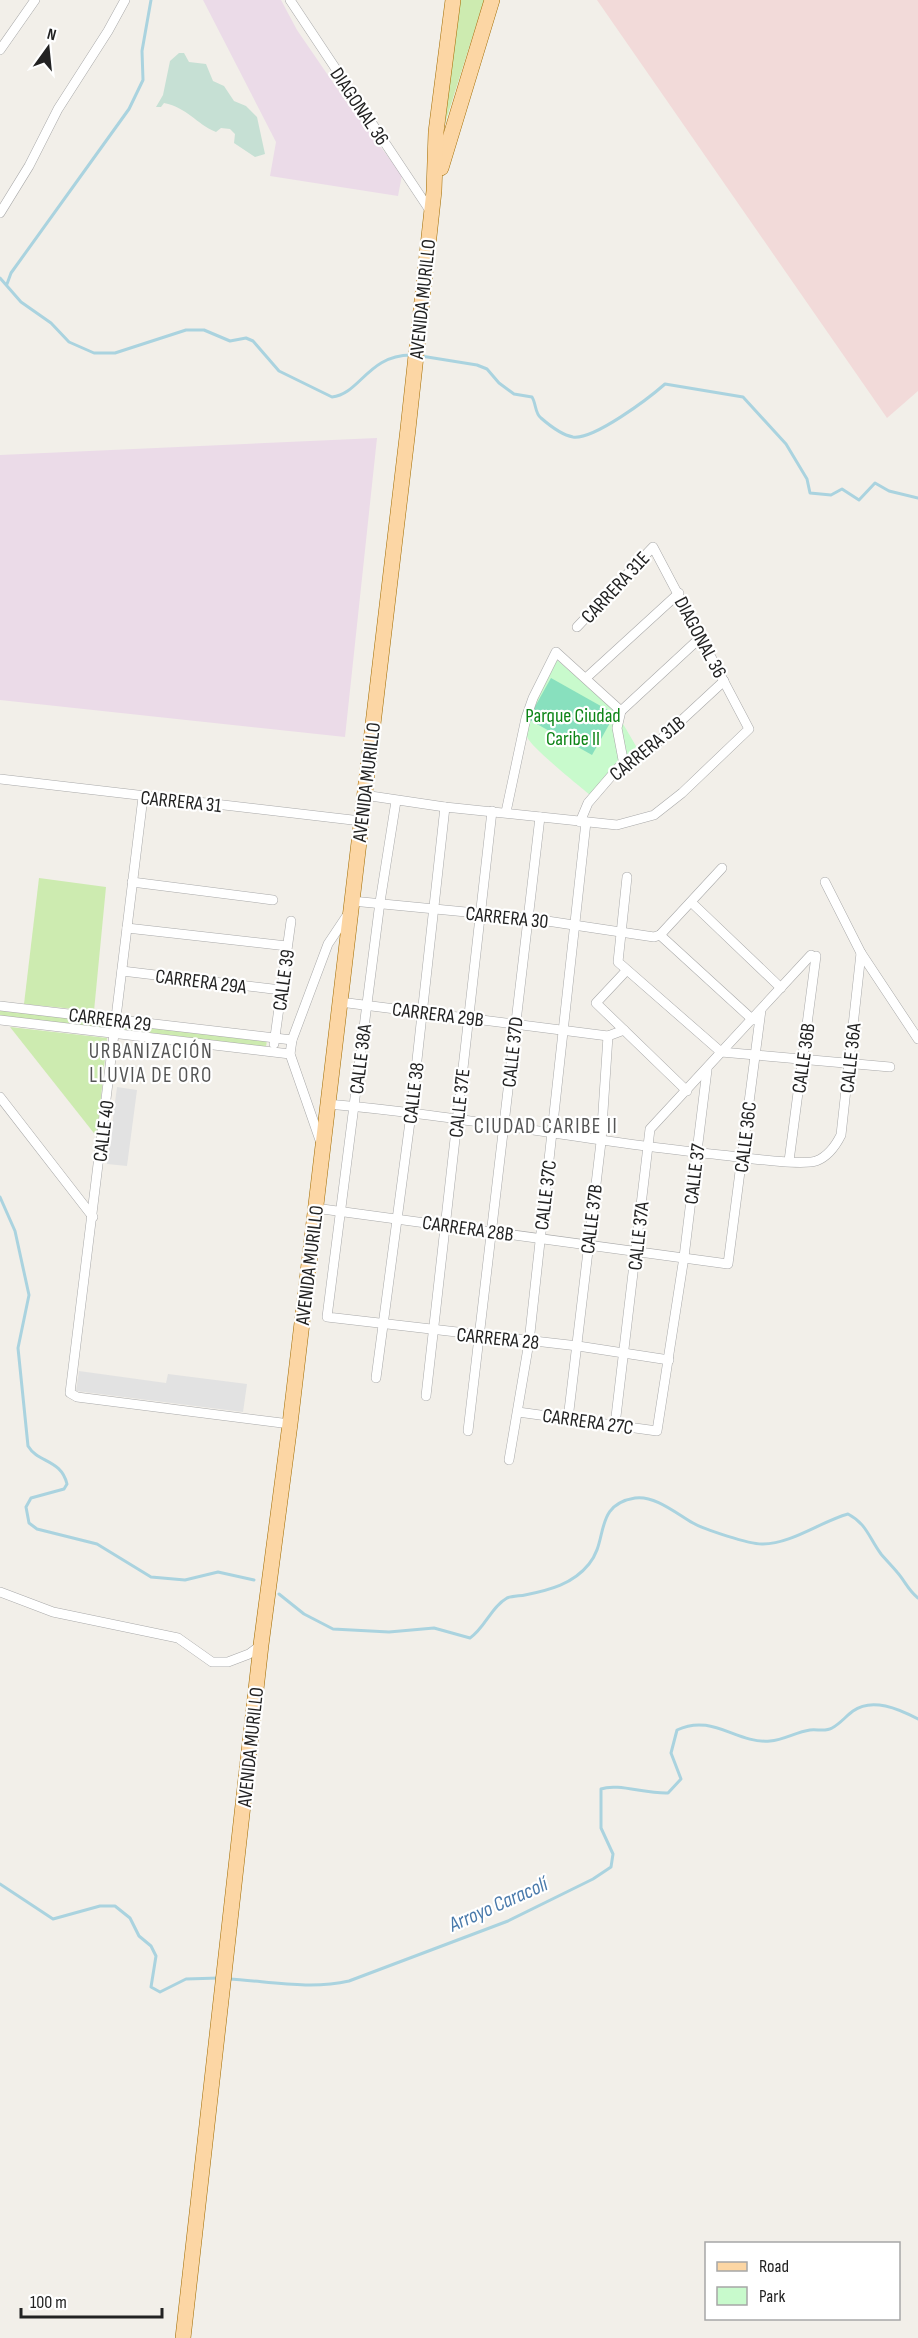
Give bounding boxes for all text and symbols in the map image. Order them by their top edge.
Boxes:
north arrow [18,18,78,78]
text: N [45,25,58,45]
street label: DIAGONAL 36 [324,63,394,150]
street label: AVENIDA MURILLO [405,238,441,361]
street label: CARRERA 31E [576,547,655,629]
street label: DIAGONAL 36 [669,593,732,682]
park label: Parque Ciudad Caribe II [525,704,621,751]
street label: CARRERA 31B [605,711,690,787]
street label: AVENIDA MURILLO [348,721,386,844]
street label: CARRERA 31 [139,786,223,818]
street label: CARRERA 30 [464,902,549,934]
street label: CALLE 39 [268,948,300,1012]
street label: CARRERA 29A [154,965,248,1000]
street label: CARRERA 29B [391,997,485,1033]
street label: CARRERA 29 [67,1003,152,1037]
street label: CALLE 37D [497,1016,529,1089]
street label: CALLE 36B [787,1021,821,1095]
street label: CALLE 38A [345,1022,377,1095]
street label: CALLE 36A [835,1022,867,1094]
district label: URBANIZACIÓN LLUVIA DE ORO [89,1039,213,1088]
street label: CALLE 38 [398,1061,430,1125]
street label: CALLE 37E [444,1067,476,1139]
street label: CALLE 40 [88,1099,120,1163]
street label: CALLE 36C [730,1100,762,1174]
district label: CIUDAD CARIBE II [474,1114,618,1139]
street label: CALLE 37 [679,1142,711,1206]
street label: CALLE 37C [530,1159,562,1232]
street label: CALLE 37B [576,1183,608,1255]
street label: CALLE 37A [623,1200,655,1272]
street label: AVENIDA MURILLO [291,1204,329,1327]
street label: CARRERA 28B [421,1211,515,1247]
street label: CARRERA 28 [455,1323,540,1355]
street label: CARRERA 27C [541,1404,635,1440]
street label: AVENIDA MURILLO [233,1686,269,1809]
water label: Arroyo Caracolí [444,1871,553,1938]
legend [705,2242,900,2320]
text: Road [759,2256,789,2277]
scale bar [21,2281,162,2319]
text: Park [759,2286,785,2307]
text: 100 m [30,2292,67,2313]

